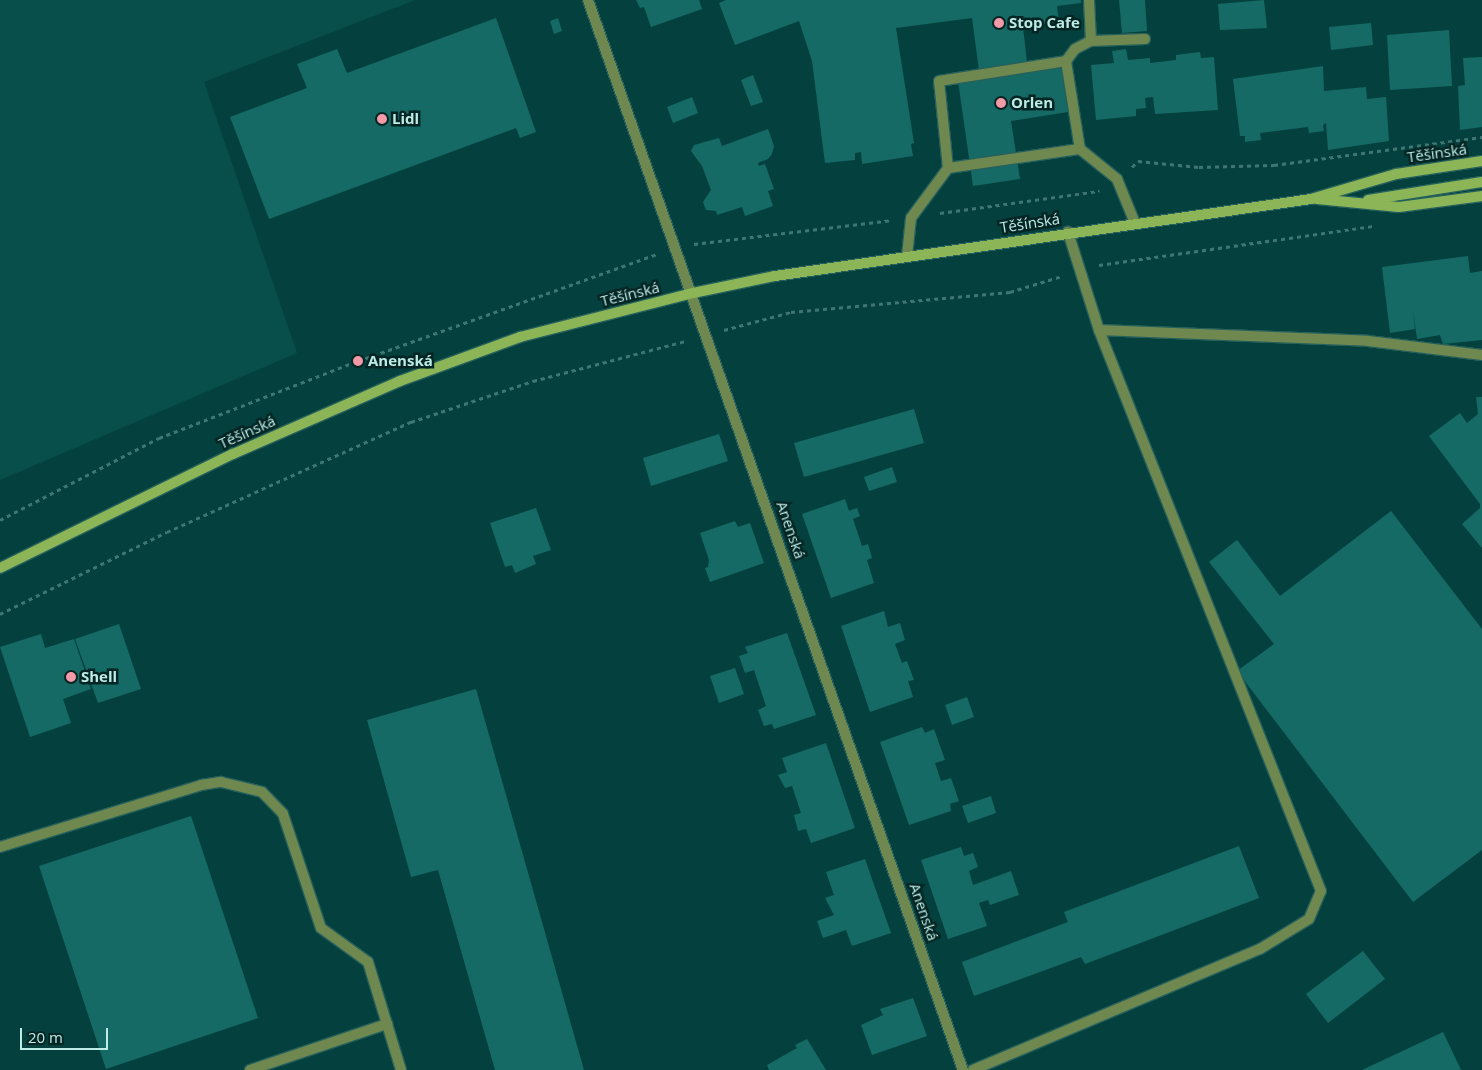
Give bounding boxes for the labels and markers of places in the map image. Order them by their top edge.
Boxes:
place label: Stop Cafe [1009,14,1080,32]
marker: Stop Cafe [993,17,1005,29]
place label: Orlen [1011,94,1053,112]
marker: Orlen [995,97,1007,109]
place label: Lidl [392,110,419,128]
marker: Lidl [376,113,388,125]
place label: Anenská [368,352,433,370]
marker: Anenská [352,355,364,367]
place label: Shell [81,668,117,686]
marker: Shell [65,671,77,683]

